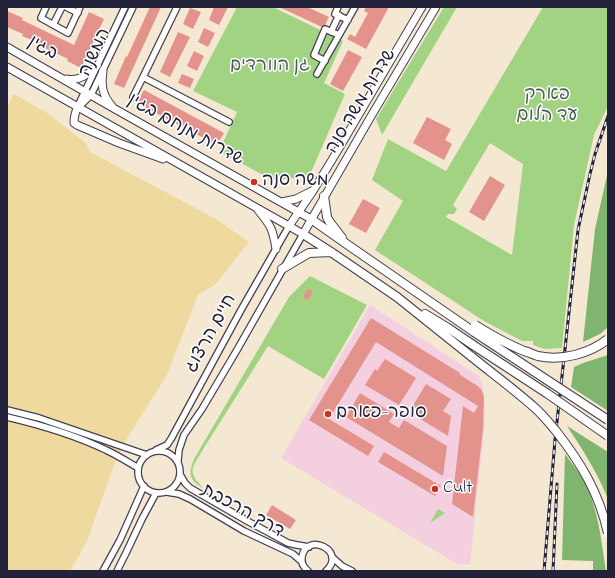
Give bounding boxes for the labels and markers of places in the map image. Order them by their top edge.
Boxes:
place label: משה סנה [262,171,329,193]
marker: משה סנה [249,177,259,187]
place label: סופר-פארם [336,403,427,425]
marker: סופר-פארם [323,409,333,419]
place label: Cult [443,478,472,500]
marker: Cult [430,484,440,494]

